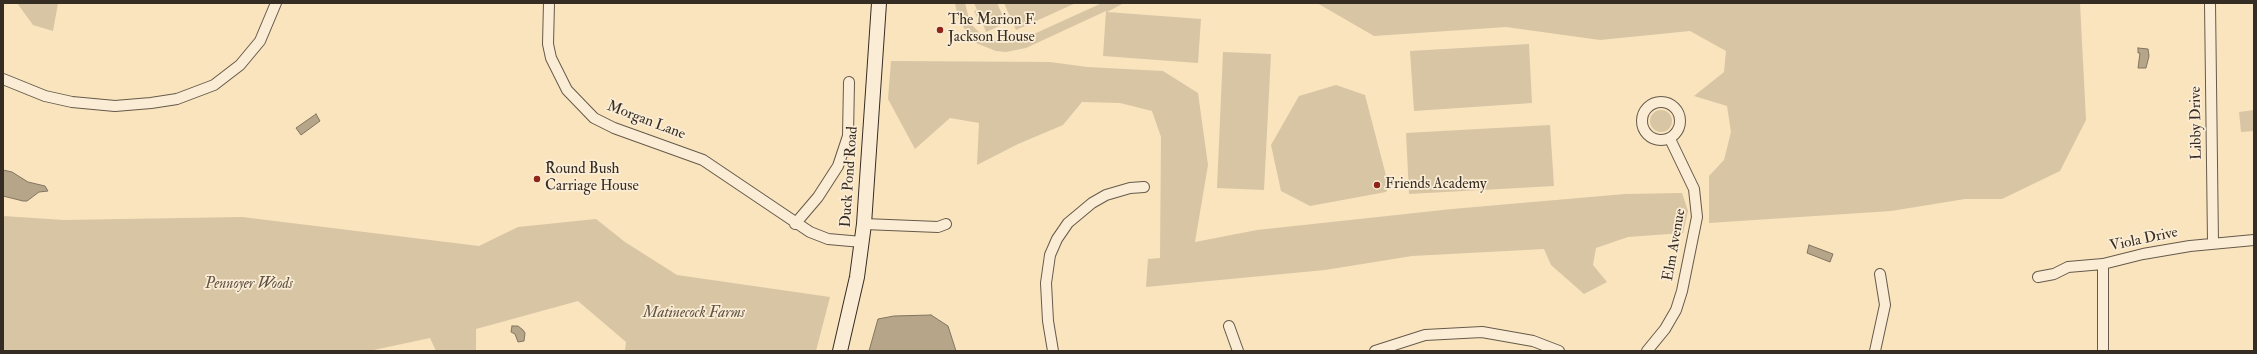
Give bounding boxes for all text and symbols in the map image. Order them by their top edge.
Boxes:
place label: The Marion F. Jackson House [948,12,1036,47]
marker: The Marion F. Jackson House [935,25,945,35]
street label: Libby Drive [2187,86,2207,160]
street label: Morgan Lane [604,98,688,144]
street label: Duck Pond Road [837,126,863,228]
place label: Round Bush Carriage House [545,161,639,196]
marker: Round Bush Carriage House [532,174,542,184]
place label: Friends Academy [1385,176,1487,194]
marker: Friends Academy [1372,180,1382,190]
street label: Elm Avenue [1660,208,1690,282]
street label: Viola Drive [2108,224,2180,256]
park label: Pennoyer Woods [205,276,293,294]
park label: Matinecock Farms [643,305,745,323]

